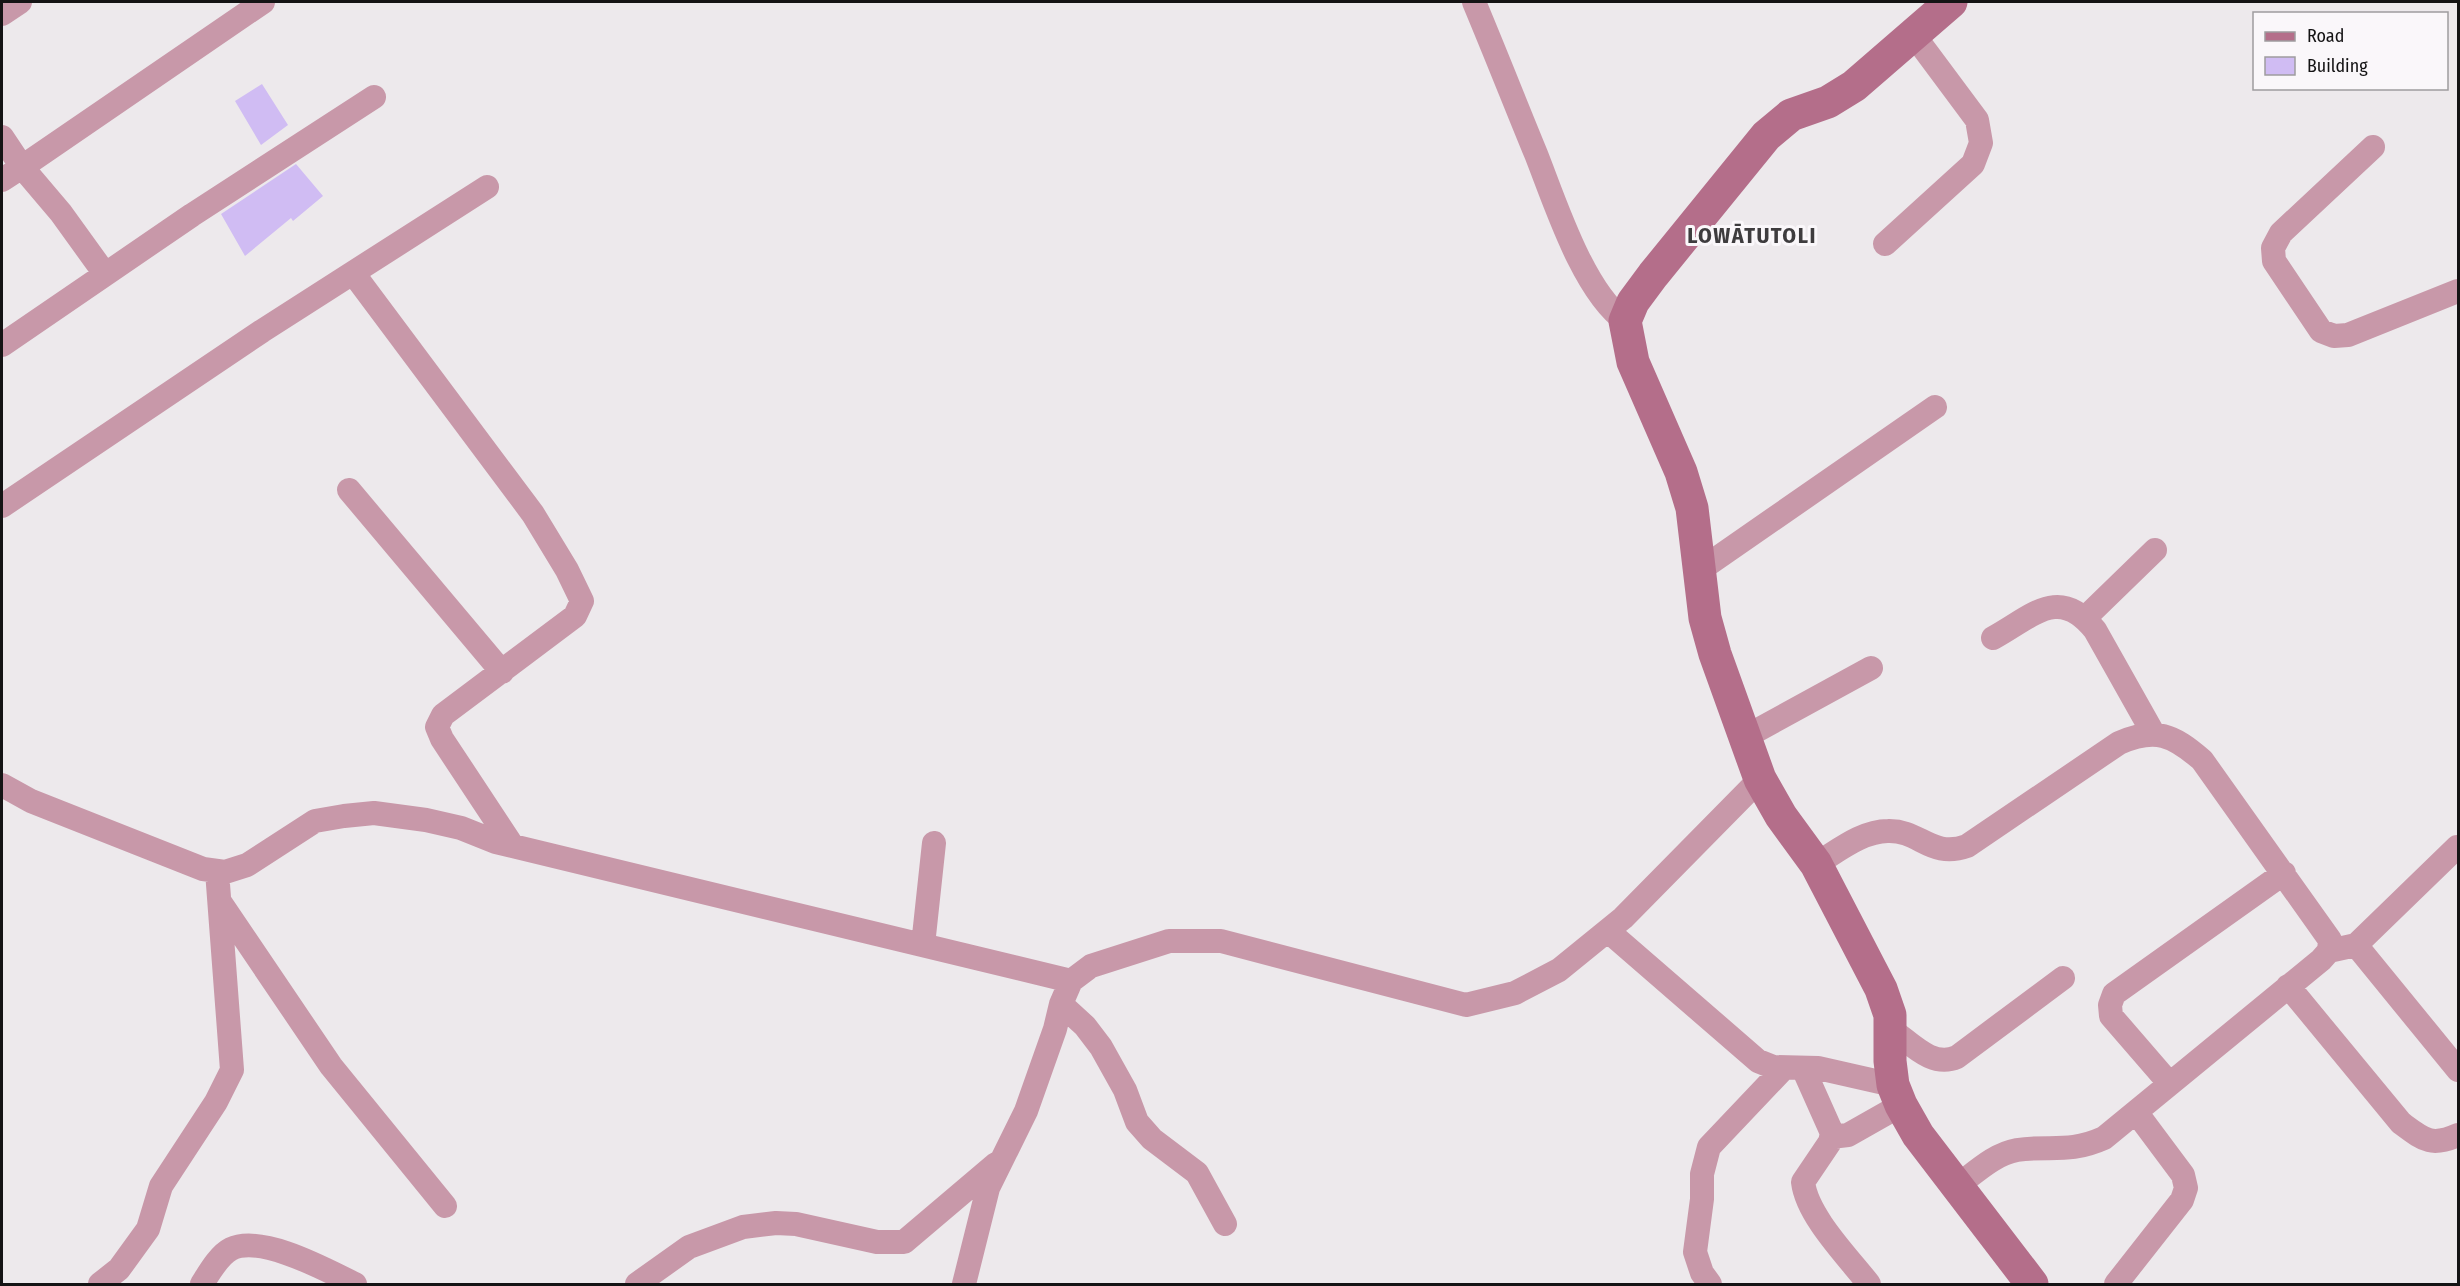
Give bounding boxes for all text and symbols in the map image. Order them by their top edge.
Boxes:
legend [2253,12,2448,90]
text: Road [2307,25,2344,47]
text: Building [2307,55,2368,77]
district label: LOWĀTUTOLI [1687,222,1817,249]

